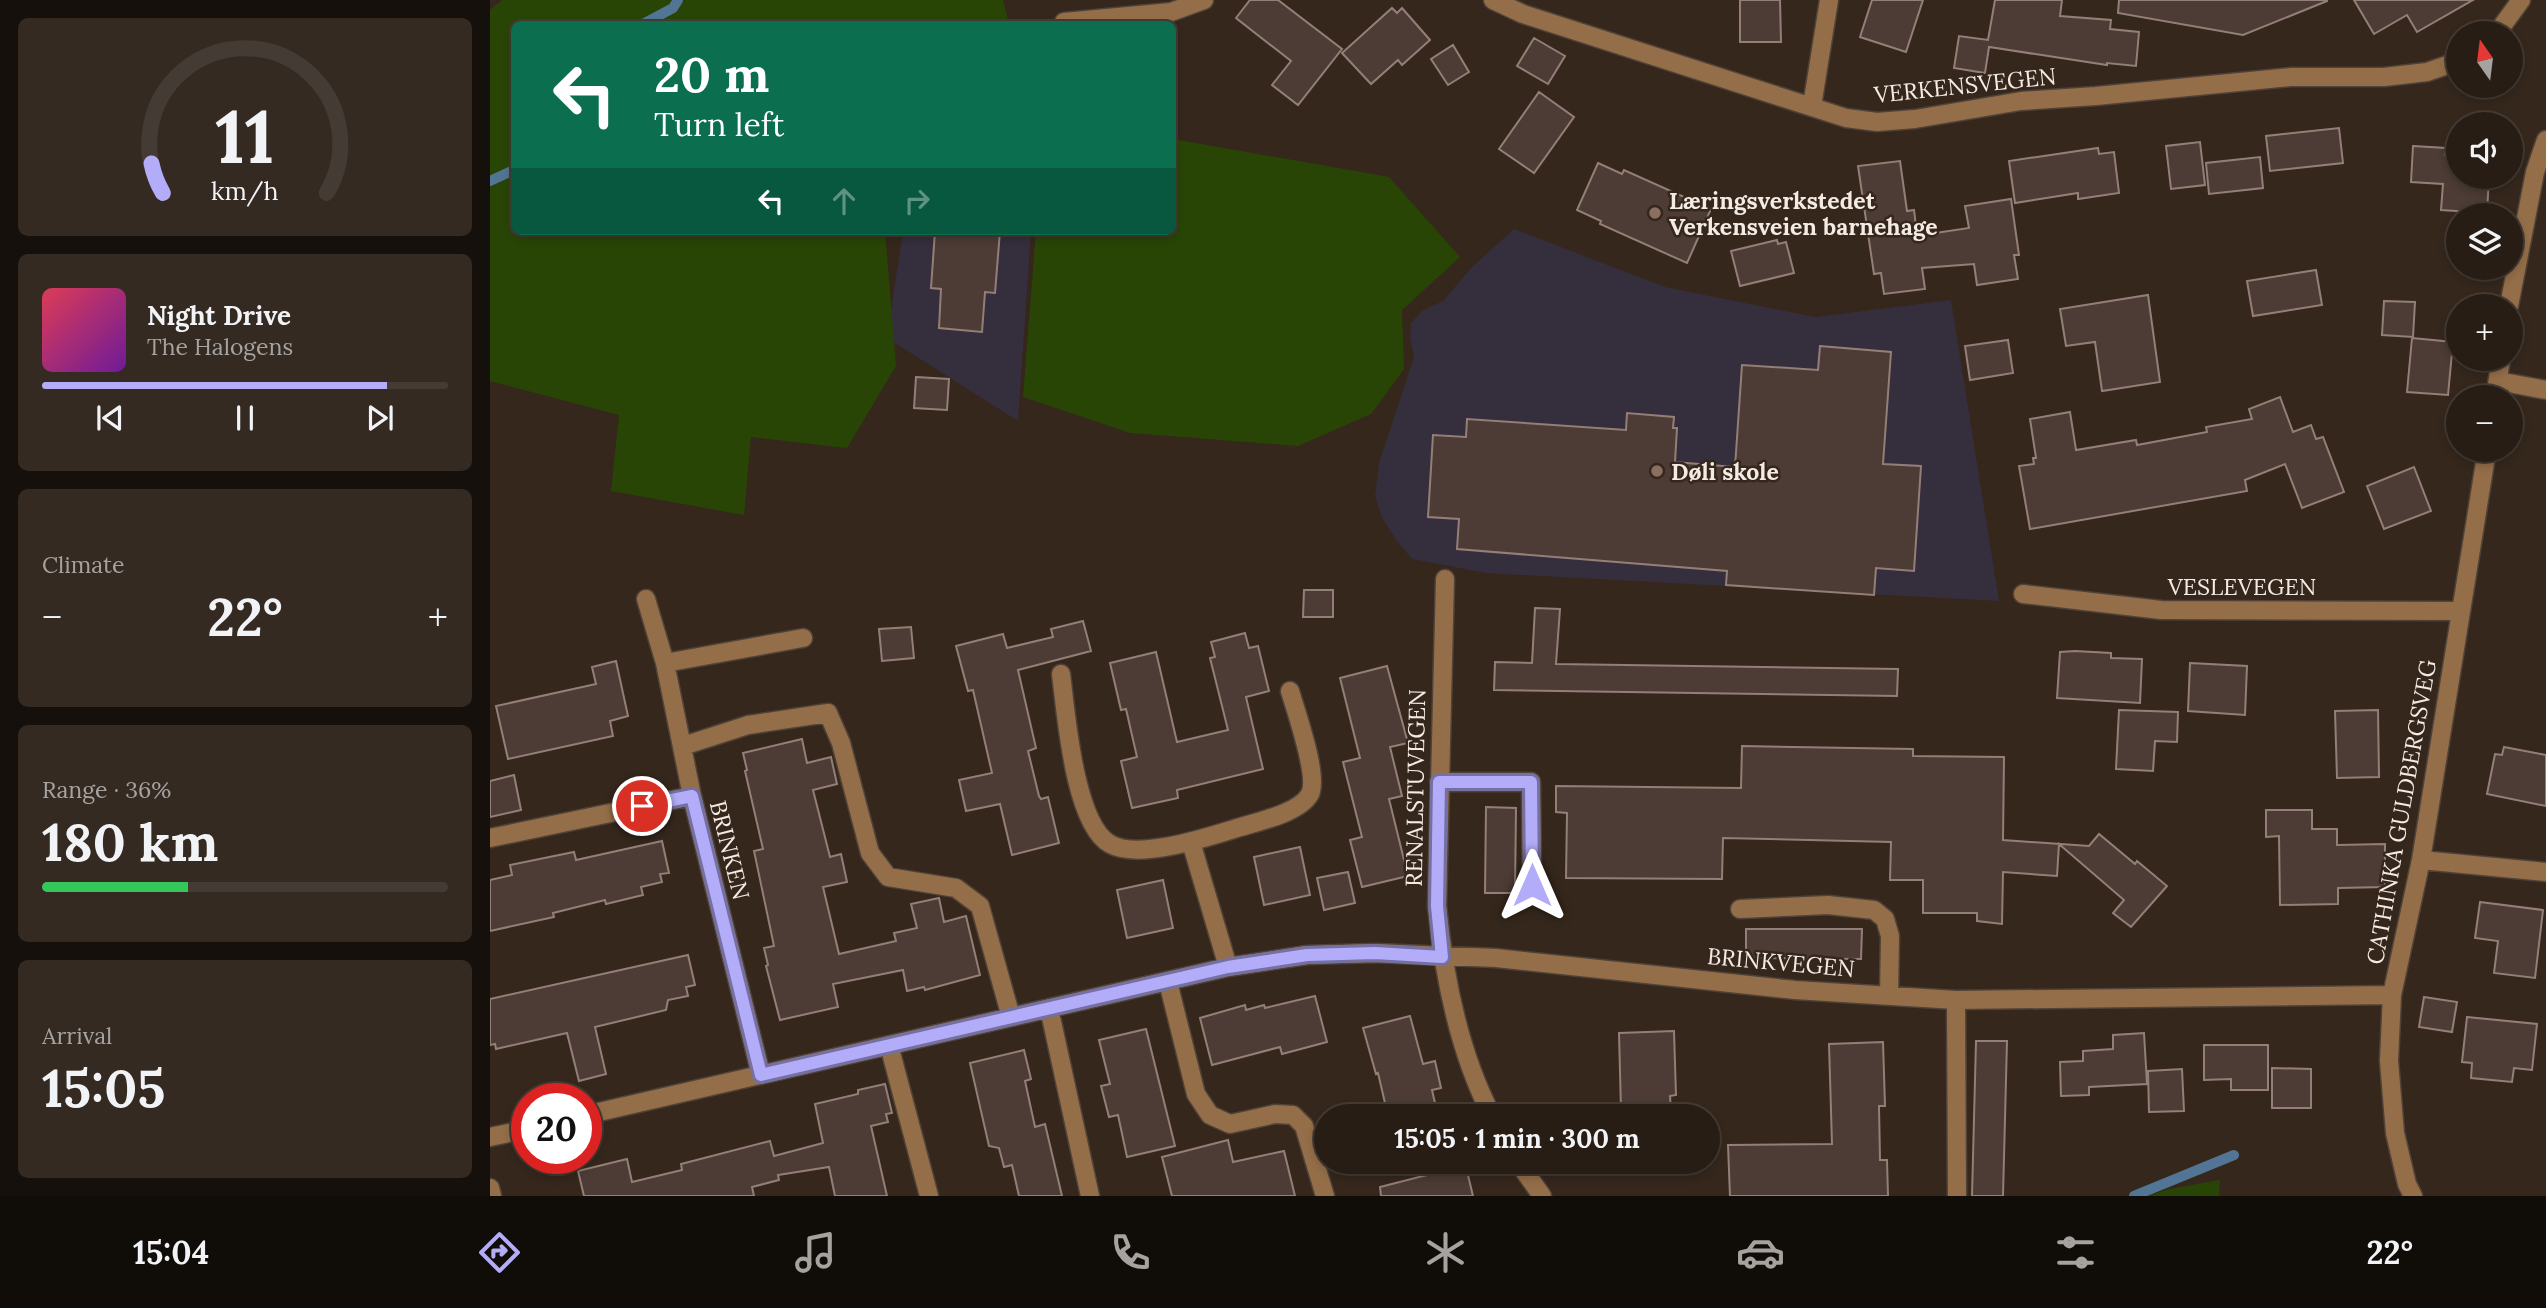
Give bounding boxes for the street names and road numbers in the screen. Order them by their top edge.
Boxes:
street label: VERKENSVEGEN [1871,61,2058,109]
street label: VESLEVEGEN [2167,572,2316,601]
street label: CATHINKA GULDBERGSVEG [2360,657,2442,967]
street label: RENALSTUVEGEN [1399,689,1431,887]
street label: BRINKEN [704,797,756,903]
street label: BRINKVEGEN [1706,941,1856,983]

